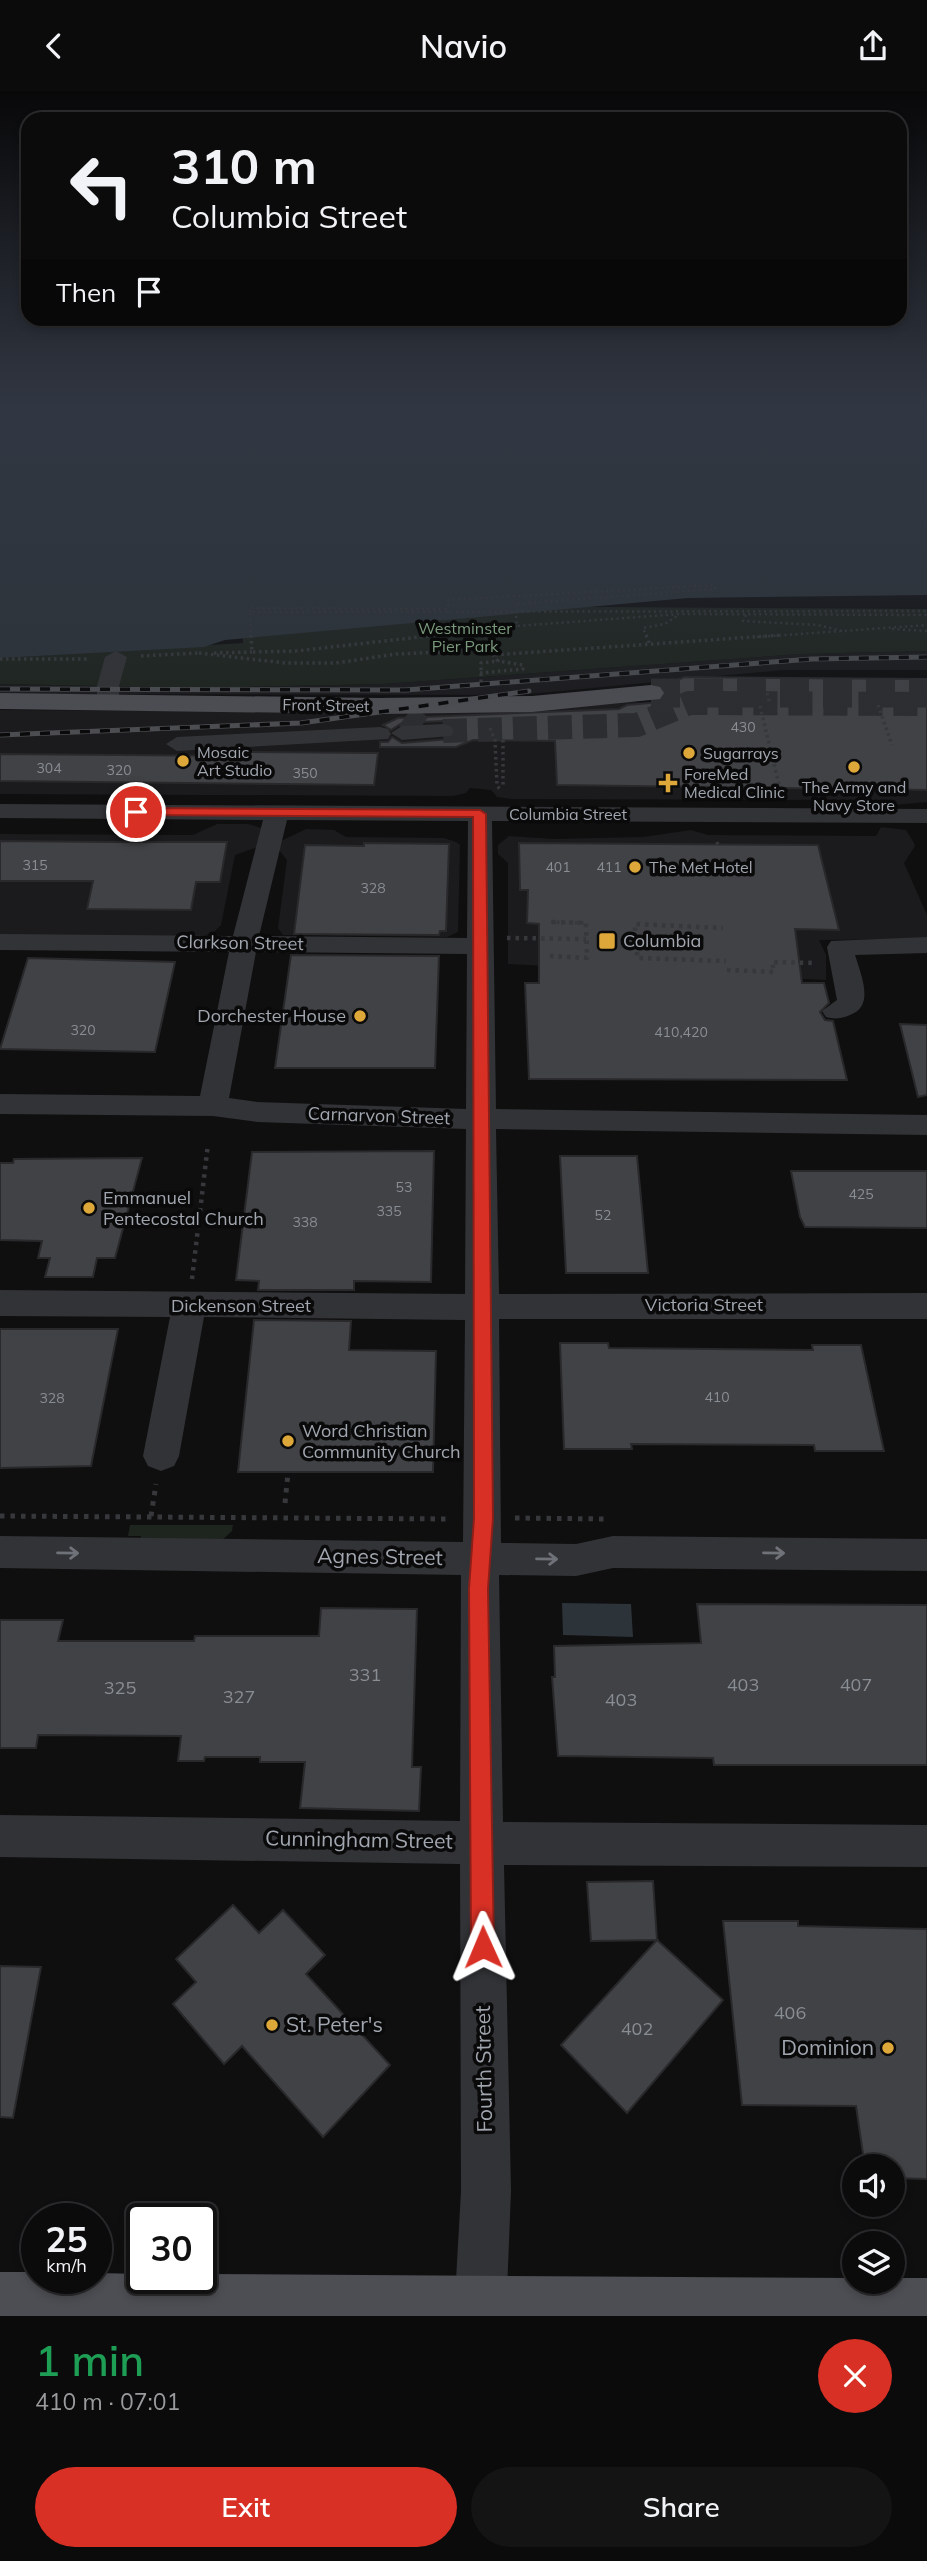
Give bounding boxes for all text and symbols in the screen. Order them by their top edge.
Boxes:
text: Navio [420,26,507,66]
icon: back [35,27,73,65]
icon: share [854,27,892,65]
text: 310 m [171,135,317,196]
icon: left [56,140,147,231]
text: Columbia Street [171,196,407,236]
icon: arrive [130,273,168,311]
text: Then [56,276,116,309]
park label: Westminster Pier Park [418,618,512,656]
street label: Front Street [282,694,370,716]
house number: 430 [730,718,756,736]
place label: Mosaic Art Studio [197,742,272,780]
place label: Sugarrays [703,743,779,763]
marker: Sugarrays [681,745,697,761]
marker: Mosaic Art Studio [175,753,191,769]
house number: 304 [36,759,62,777]
marker: The Army and Navy Store [846,759,862,775]
house number: 320 [106,761,132,779]
house number: 350 [292,764,318,782]
place label: ForeMed Medical Clinic [684,764,785,802]
marker: ForeMed Medical Clinic [658,773,678,793]
place label: The Army and Navy Store [802,777,906,815]
pin [106,782,166,842]
icon: arrive [117,793,155,831]
street label: Columbia Street [509,804,627,824]
house number: 315 [22,856,48,874]
place label: The Met Hotel [649,857,752,877]
house number: 401 [545,858,571,876]
house number: 411 [596,858,622,876]
marker: The Met Hotel [627,859,643,875]
house number: 328 [360,879,386,897]
place label: Columbia [623,929,701,952]
street label: Clarkson Street [176,930,304,955]
marker: Columbia [597,931,617,951]
place label: Dorchester House [197,1004,346,1027]
marker: Dorchester House [352,1008,368,1024]
house number: 320 [70,1021,96,1039]
house number: 410,420 [654,1023,708,1041]
street label: Carnarvon Street [307,1102,451,1129]
house number: 53 [396,1178,412,1196]
house number: 425 [848,1185,874,1203]
place label: Emmanuel Pentecostal Church [103,1186,264,1230]
marker: Emmanuel Pentecostal Church [81,1200,97,1216]
house number: 335 [376,1202,402,1220]
house number: 52 [595,1206,611,1224]
house number: 338 [292,1213,318,1231]
street label: Victoria Street [645,1293,763,1316]
street label: Dickenson Street [171,1294,311,1317]
house number: 410 [704,1388,730,1406]
house number: 328 [39,1389,65,1407]
place label: Word Christian Community Church [302,1419,461,1463]
marker: Word Christian Community Church [280,1433,296,1449]
street label: Agnes Street [317,1542,443,1570]
one-way arrow [56,1546,79,1560]
one-way arrow [762,1546,785,1560]
one-way arrow [535,1552,558,1566]
house number: 331 [349,1663,381,1686]
house number: 403 [727,1673,759,1696]
house number: 407 [840,1673,872,1696]
house number: 325 [104,1676,136,1699]
house number: 327 [223,1685,255,1708]
house number: 403 [605,1688,637,1711]
street label: Cunningham Street [265,1824,453,1854]
position arrow [446,1910,520,1984]
house number: 406 [774,2001,806,2024]
street label: Fourth Street [469,2005,497,2133]
place label: St. Peter's [286,2011,383,2037]
marker: St. Peter's [264,2017,280,2033]
house number: 402 [621,2017,653,2040]
place label: Dominion [781,2034,874,2060]
marker: Dominion [880,2040,896,2056]
map controls [842,2154,905,2294]
button: sound [842,2154,905,2217]
speed limit sign: 30 [126,2203,217,2294]
text: 25 [45,2217,88,2261]
button: layers [842,2231,905,2294]
text: km/h [46,2254,87,2277]
text: 1 min [35,2334,144,2387]
button: close [818,2339,892,2413]
text: 410 m · 07:01 [35,2387,180,2416]
button: Exit [35,2467,457,2547]
button: Share [471,2467,892,2547]

